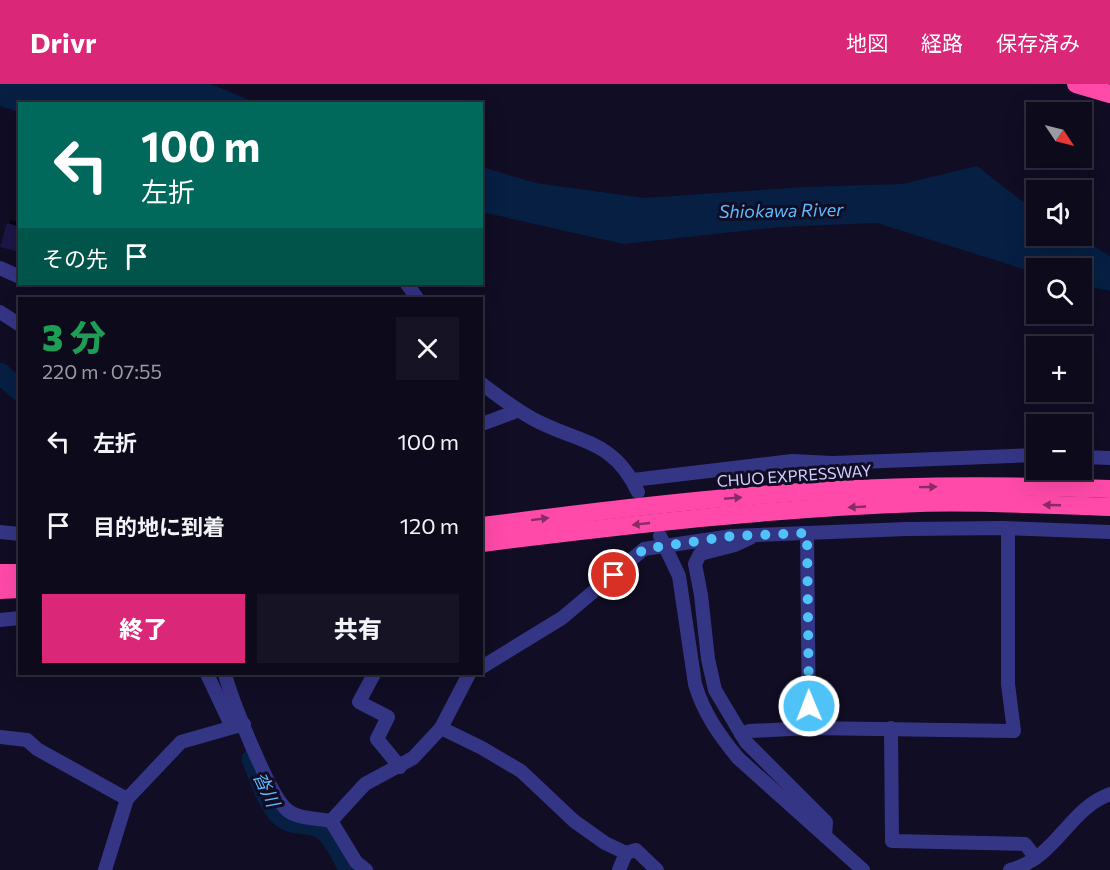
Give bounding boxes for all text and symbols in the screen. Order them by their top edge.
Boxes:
text: Drivr [30,25,97,59]
text: 地図 [846,30,888,55]
text: 経路 [921,30,963,55]
text: 保存済み [996,30,1080,55]
north arrow [1026,102,1092,168]
map controls [1026,102,1092,480]
text: 100 m [141,119,261,171]
icon: left [42,126,120,204]
text: 左折 [141,175,195,208]
button: sound [1026,180,1092,246]
water label: Shiokawa River [719,198,844,222]
icon: arrive [120,240,153,273]
text: その先 [42,245,108,272]
button: search [1026,258,1092,324]
text: 3 分 [42,314,106,358]
button: close [396,317,459,380]
button: + [1026,336,1092,402]
text: 220 m · 07:55 [42,359,162,383]
button: − [1026,414,1092,480]
icon: left [42,425,75,458]
text: 100 m [397,428,459,455]
text: 左折 [93,429,137,456]
street label: CHUO EXPRESSWAY [716,460,873,490]
one-way arrow [919,482,938,491]
one-way arrow [724,493,743,503]
one-way arrow [1042,500,1061,509]
one-way arrow [847,502,866,511]
icon: arrive [42,509,75,542]
text: 120 m [400,512,459,539]
text: 目的地に到着 [93,513,225,540]
one-way arrow [530,514,549,523]
one-way arrow [632,519,651,529]
pin [588,549,639,600]
icon: arrive [597,558,630,591]
button: 終了 [42,594,245,663]
button: 共有 [257,594,459,663]
position arrow [777,674,841,738]
water label: 沓川 [249,768,285,812]

